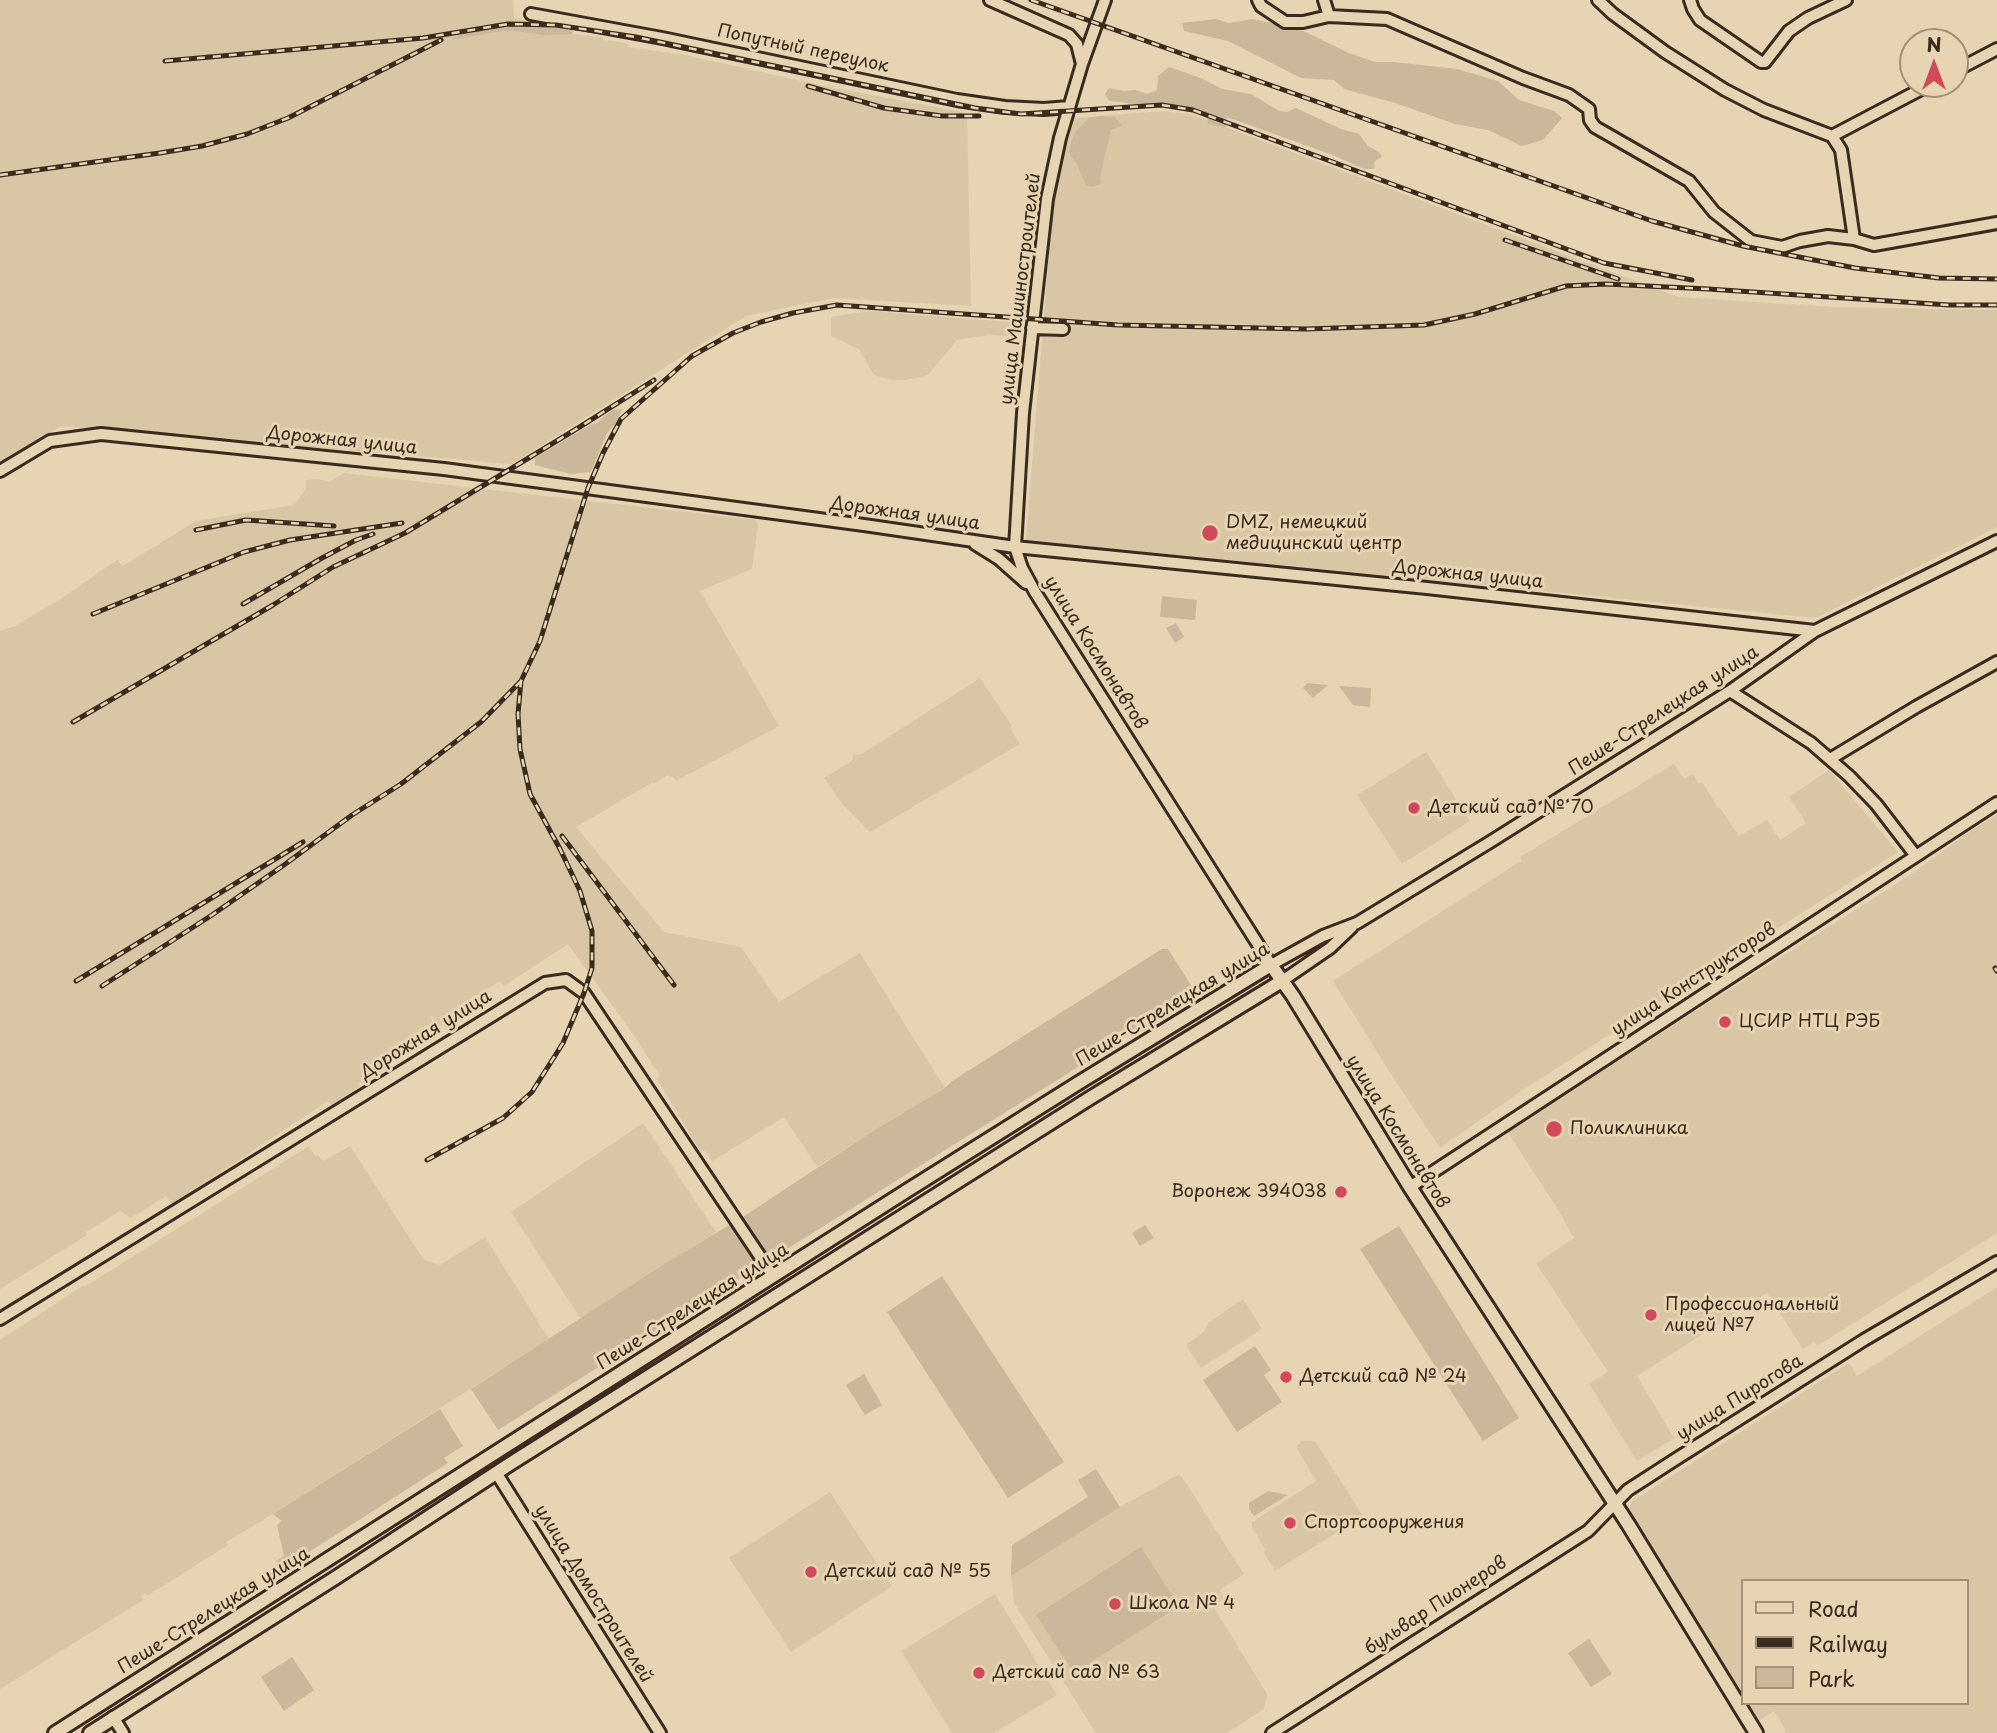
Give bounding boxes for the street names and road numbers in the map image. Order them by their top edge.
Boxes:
street label: Попутный переулок [715,20,891,78]
street label: улица Машиностроителей [996,172,1046,406]
street label: Дорожная улица [266,422,418,460]
street label: Дорожная улица [829,493,981,535]
street label: Дорожная улица [1392,556,1544,594]
street label: улица Космонавтов [1039,572,1151,734]
street label: Пеше-Стрелецкая улица [1565,641,1763,781]
street label: улица Конструкторов [1608,919,1780,1041]
street label: Пеше-Стрелецкая улица [1072,939,1274,1071]
street label: Дорожная улица [356,986,496,1084]
street label: улица Космонавтов [1341,1051,1453,1213]
street label: Пеше-Стрелецкая улица [593,1239,793,1375]
street label: улица Пирогова [1673,1350,1807,1446]
street label: улица Домостроителей [529,1501,657,1687]
street label: Пеше-Стрелецкая улица [114,1543,314,1679]
street label: бульвар Пионеров [1361,1552,1511,1660]

